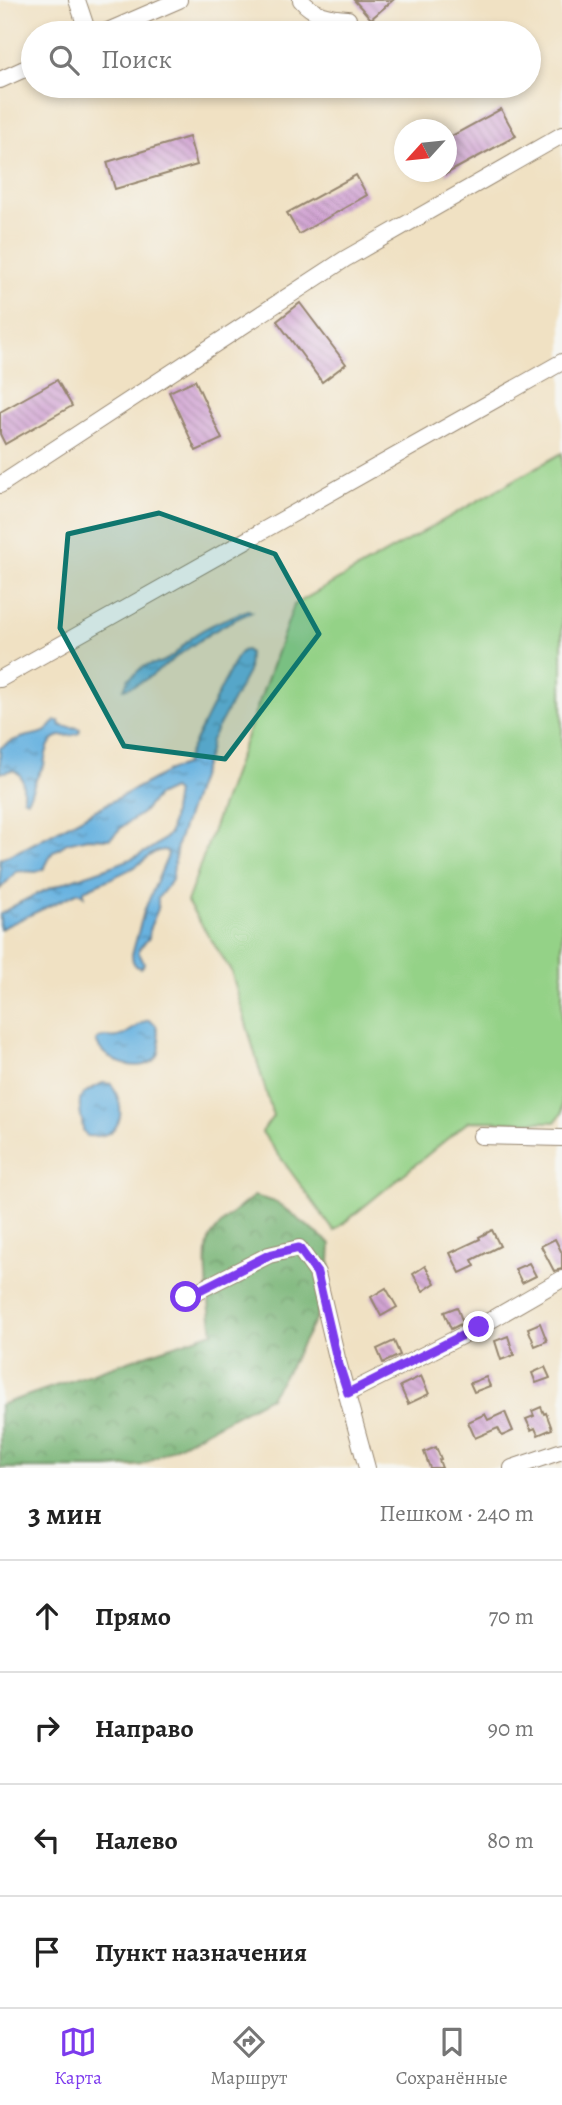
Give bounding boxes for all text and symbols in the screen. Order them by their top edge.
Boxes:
search box [21,21,541,98]
icon: search [45,41,83,79]
text: Поиск [101,42,172,77]
north arrow [394,119,457,182]
route start [170,1281,201,1312]
route end [463,1311,494,1342]
text: 3 мин [28,1494,102,1534]
text: Пешком · 240 m [379,1498,534,1529]
icon: ahead [28,1597,66,1635]
text: Прямо [95,1599,171,1634]
text: 70 m [488,1601,534,1632]
icon: right [28,1709,66,1747]
text: Направо [95,1711,194,1746]
text: 90 m [488,1713,534,1744]
icon: left [28,1821,66,1859]
text: Налево [95,1823,178,1858]
text: 80 m [487,1825,534,1856]
icon: arrive [28,1933,66,1971]
text: Пункт назначения [95,1935,307,1970]
tab: Карта [54,2023,102,2091]
tab: Маршрут [210,2023,287,2091]
tab: Сохранённые [396,2023,508,2091]

